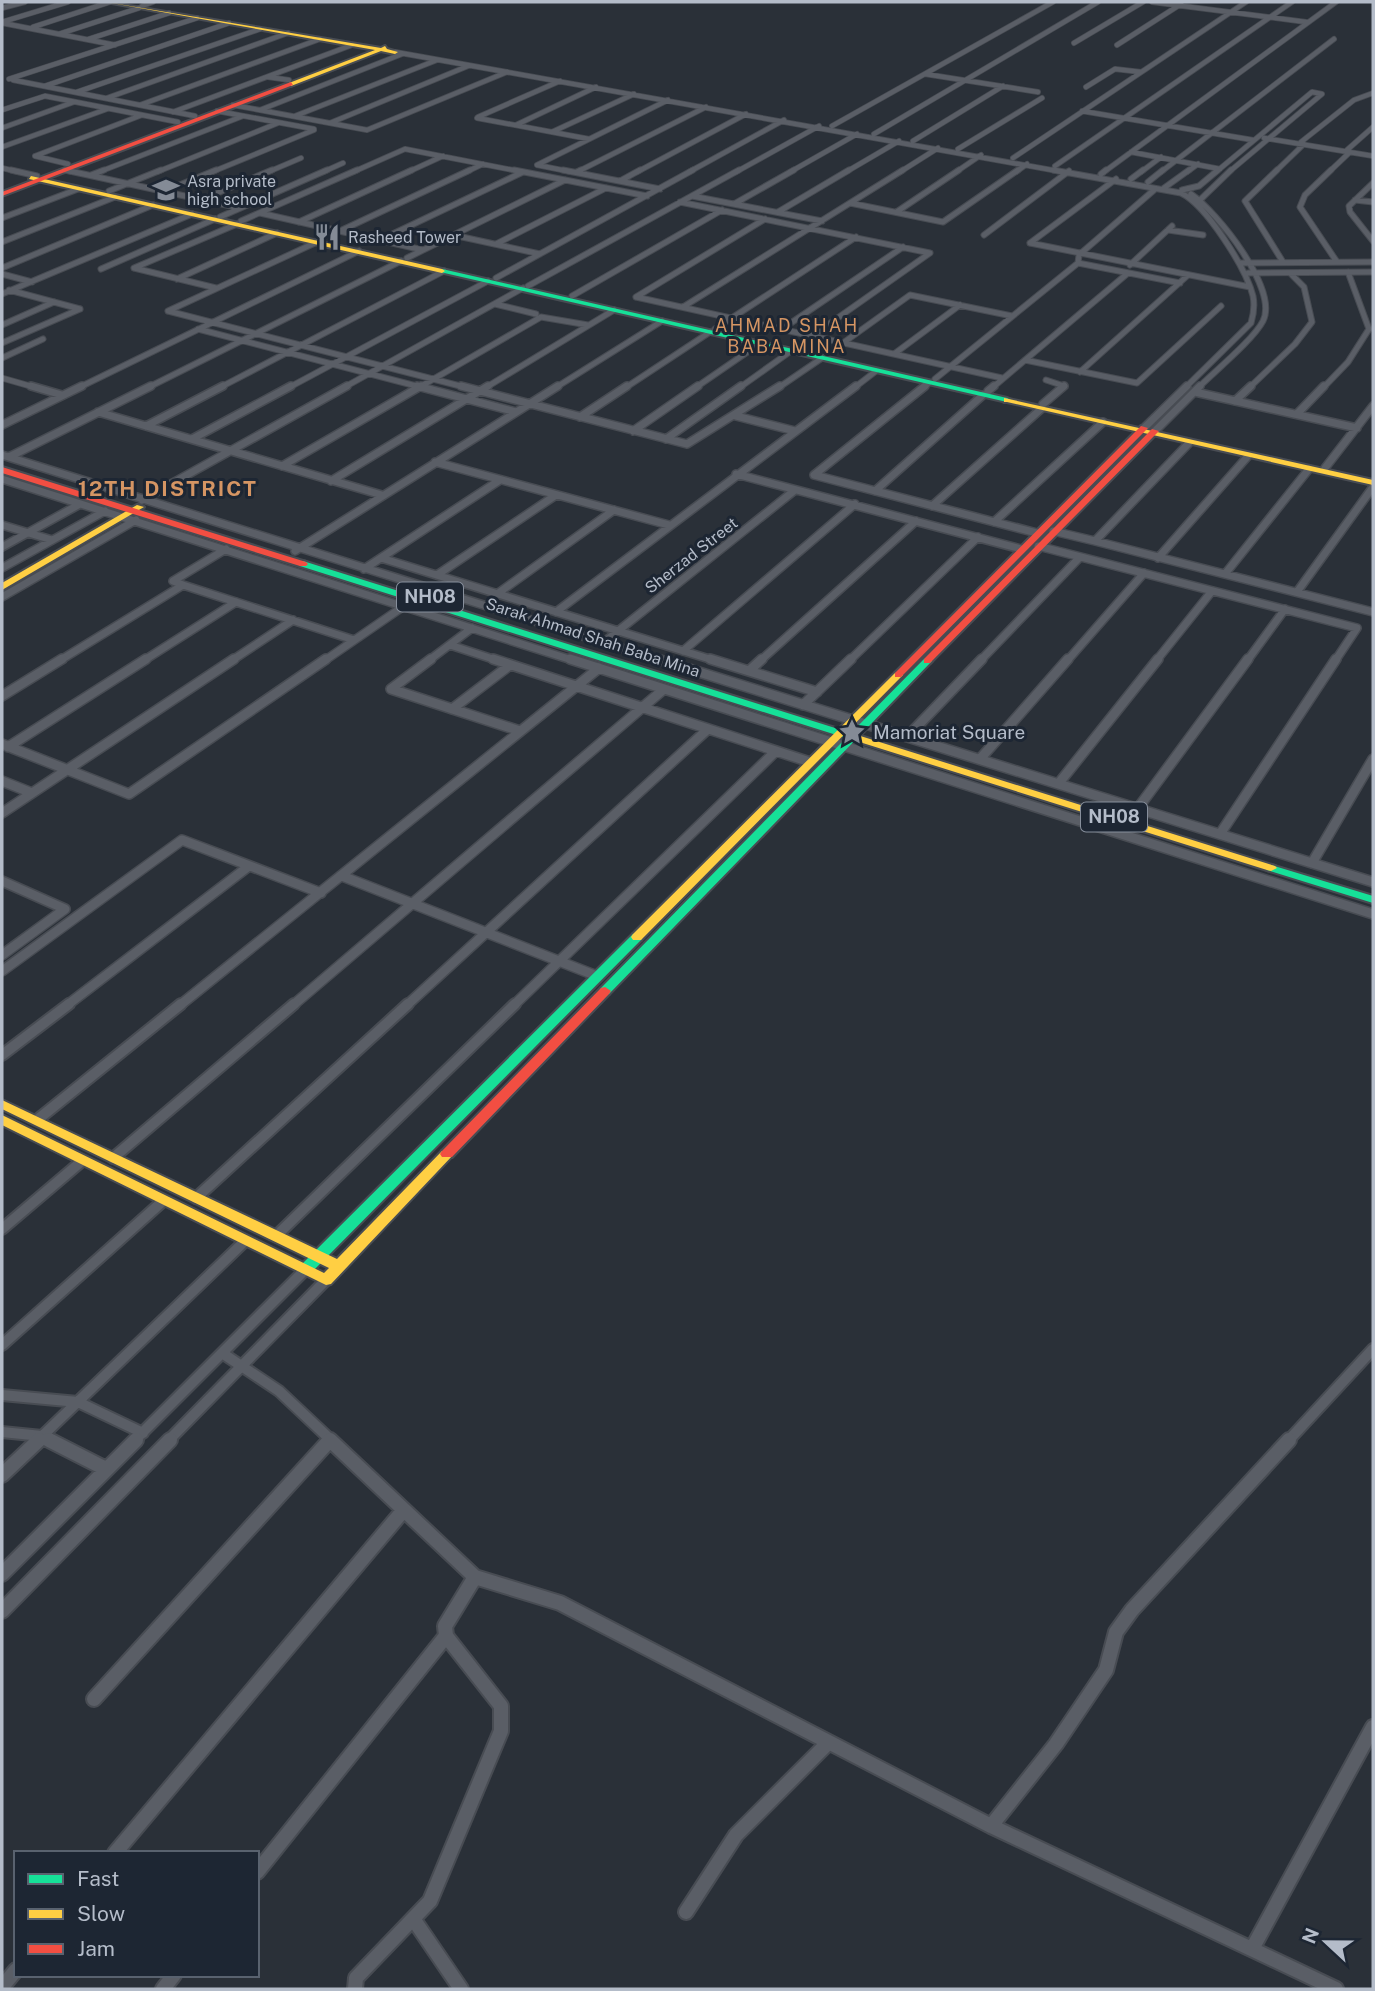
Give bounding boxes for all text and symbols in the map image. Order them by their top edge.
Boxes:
place label: Asra private high school [187,172,276,209]
school or university icon: Asra private high school [151,175,181,205]
restaurant icon: Rasheed Tower [312,222,342,252]
place label: Rasheed Tower [348,228,461,247]
district label: AHMAD SHAH BABA MINA [715,315,859,357]
district label: 12TH DISTRICT [78,476,258,501]
street label: Sherzad Street [641,513,741,597]
road number: NH08 [397,582,463,612]
street label: Sarak Ahmad Shah Baba Mina [483,594,702,681]
place icon: Mamoriat Square [837,717,867,747]
place label: Mamoriat Square [873,721,1025,743]
road number: NH08 [1081,802,1147,832]
legend [14,1851,259,1977]
text: Fast [77,1866,119,1891]
text: Slow [77,1901,125,1926]
north arrow [1291,1907,1361,1977]
text: N [1297,1925,1323,1947]
text: Jam [77,1936,115,1961]

